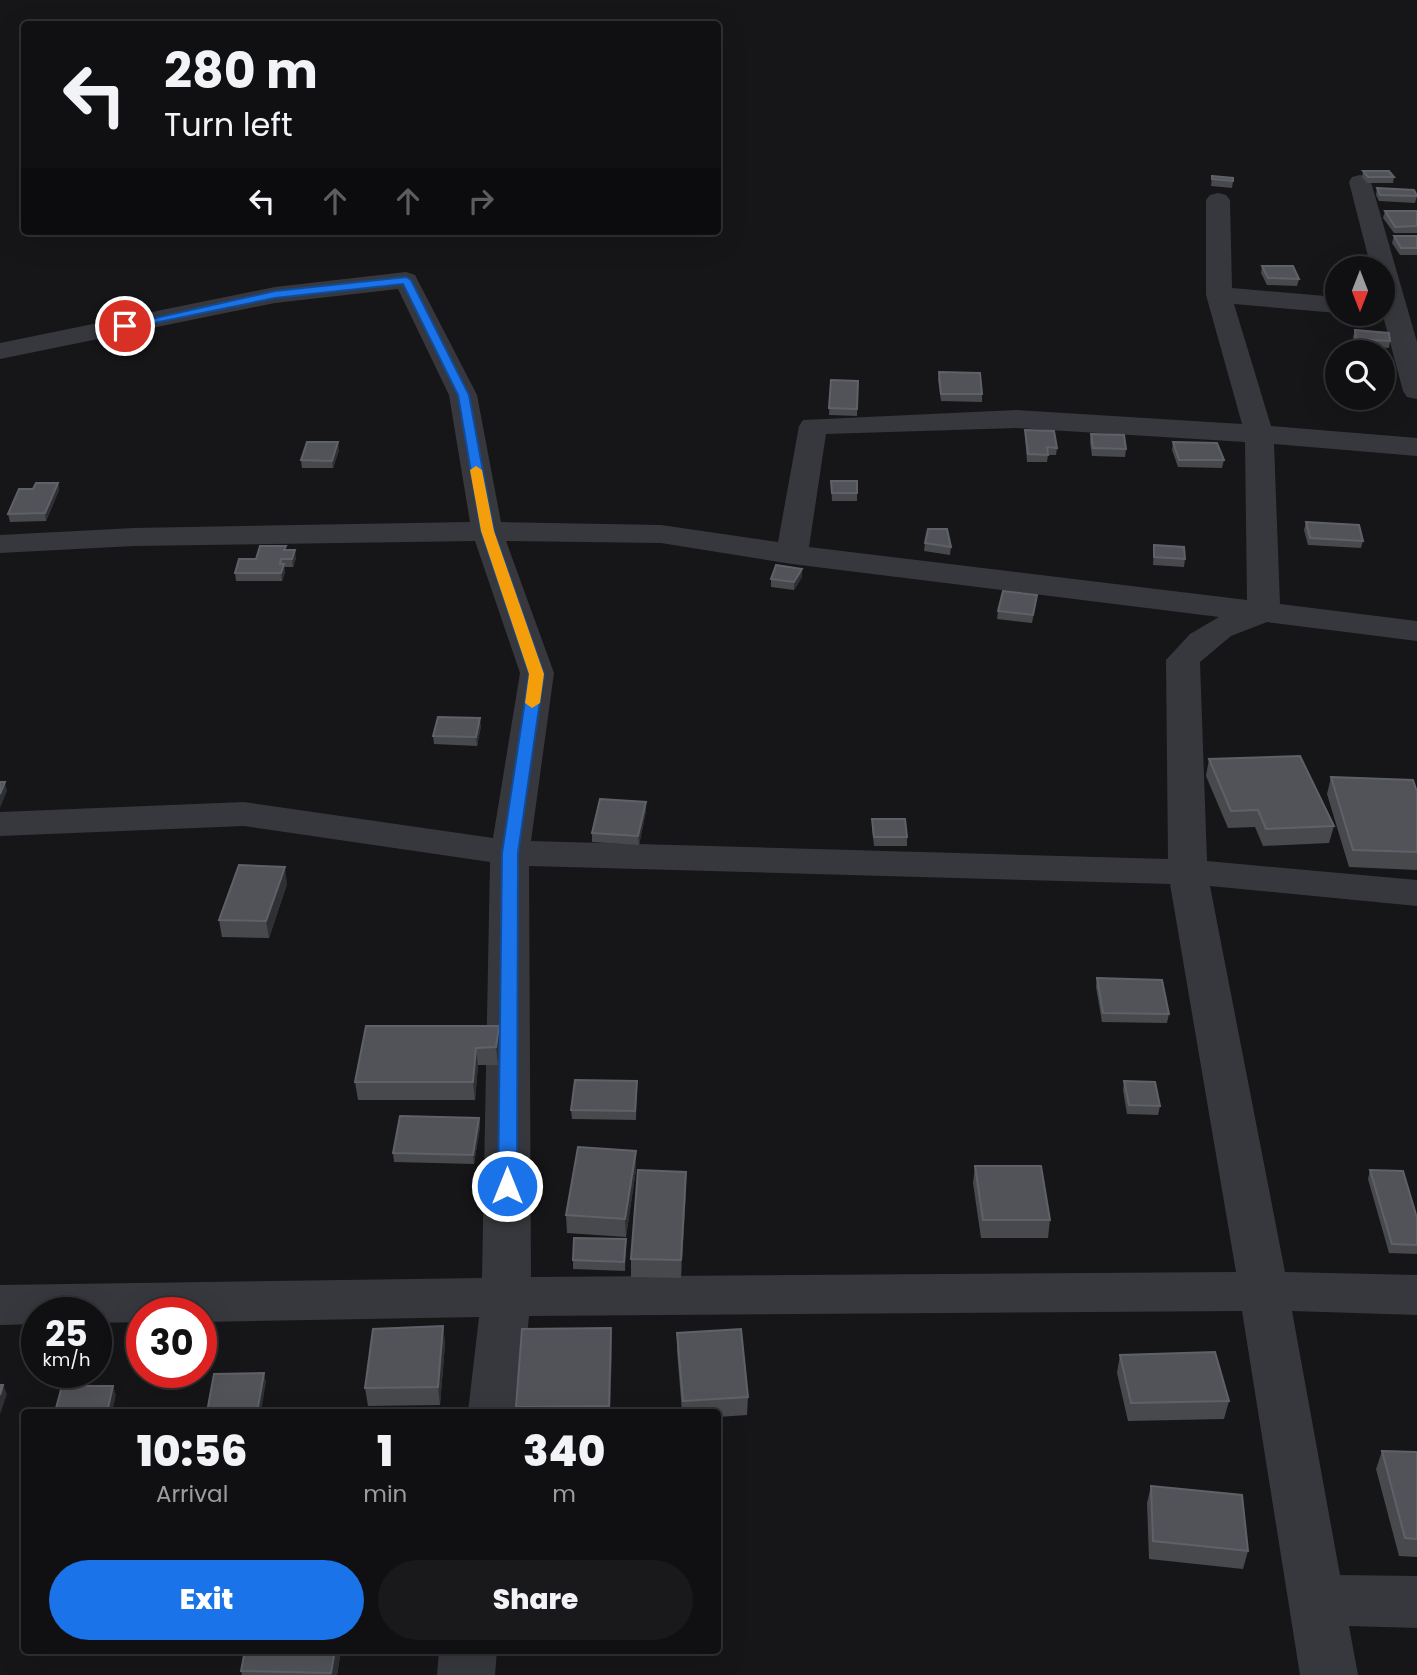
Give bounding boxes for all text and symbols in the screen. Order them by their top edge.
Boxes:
text: 280 m [164,37,318,105]
icon: left [49,49,140,140]
text: Turn left [164,102,293,147]
icon: left [243,182,281,220]
icon: ahead [316,182,354,220]
icon: ahead [389,182,427,220]
icon: right [462,182,500,220]
north arrow [1325,256,1395,326]
map controls [1325,256,1395,410]
pin [95,296,155,356]
icon: arrive [106,307,144,345]
button: search [1325,340,1395,410]
position arrow [470,1149,544,1223]
speed limit sign: 30 [126,1297,217,1388]
text: 25 [45,1309,88,1358]
text: km/h [43,1347,90,1372]
text: 10:56 [137,1422,247,1481]
text: 1 [377,1422,393,1481]
text: 340 [523,1422,605,1481]
text: Arrival [156,1478,228,1510]
text: min [363,1478,407,1510]
text: m [552,1478,576,1510]
button: Exit [49,1560,364,1640]
button: Share [378,1560,693,1640]

